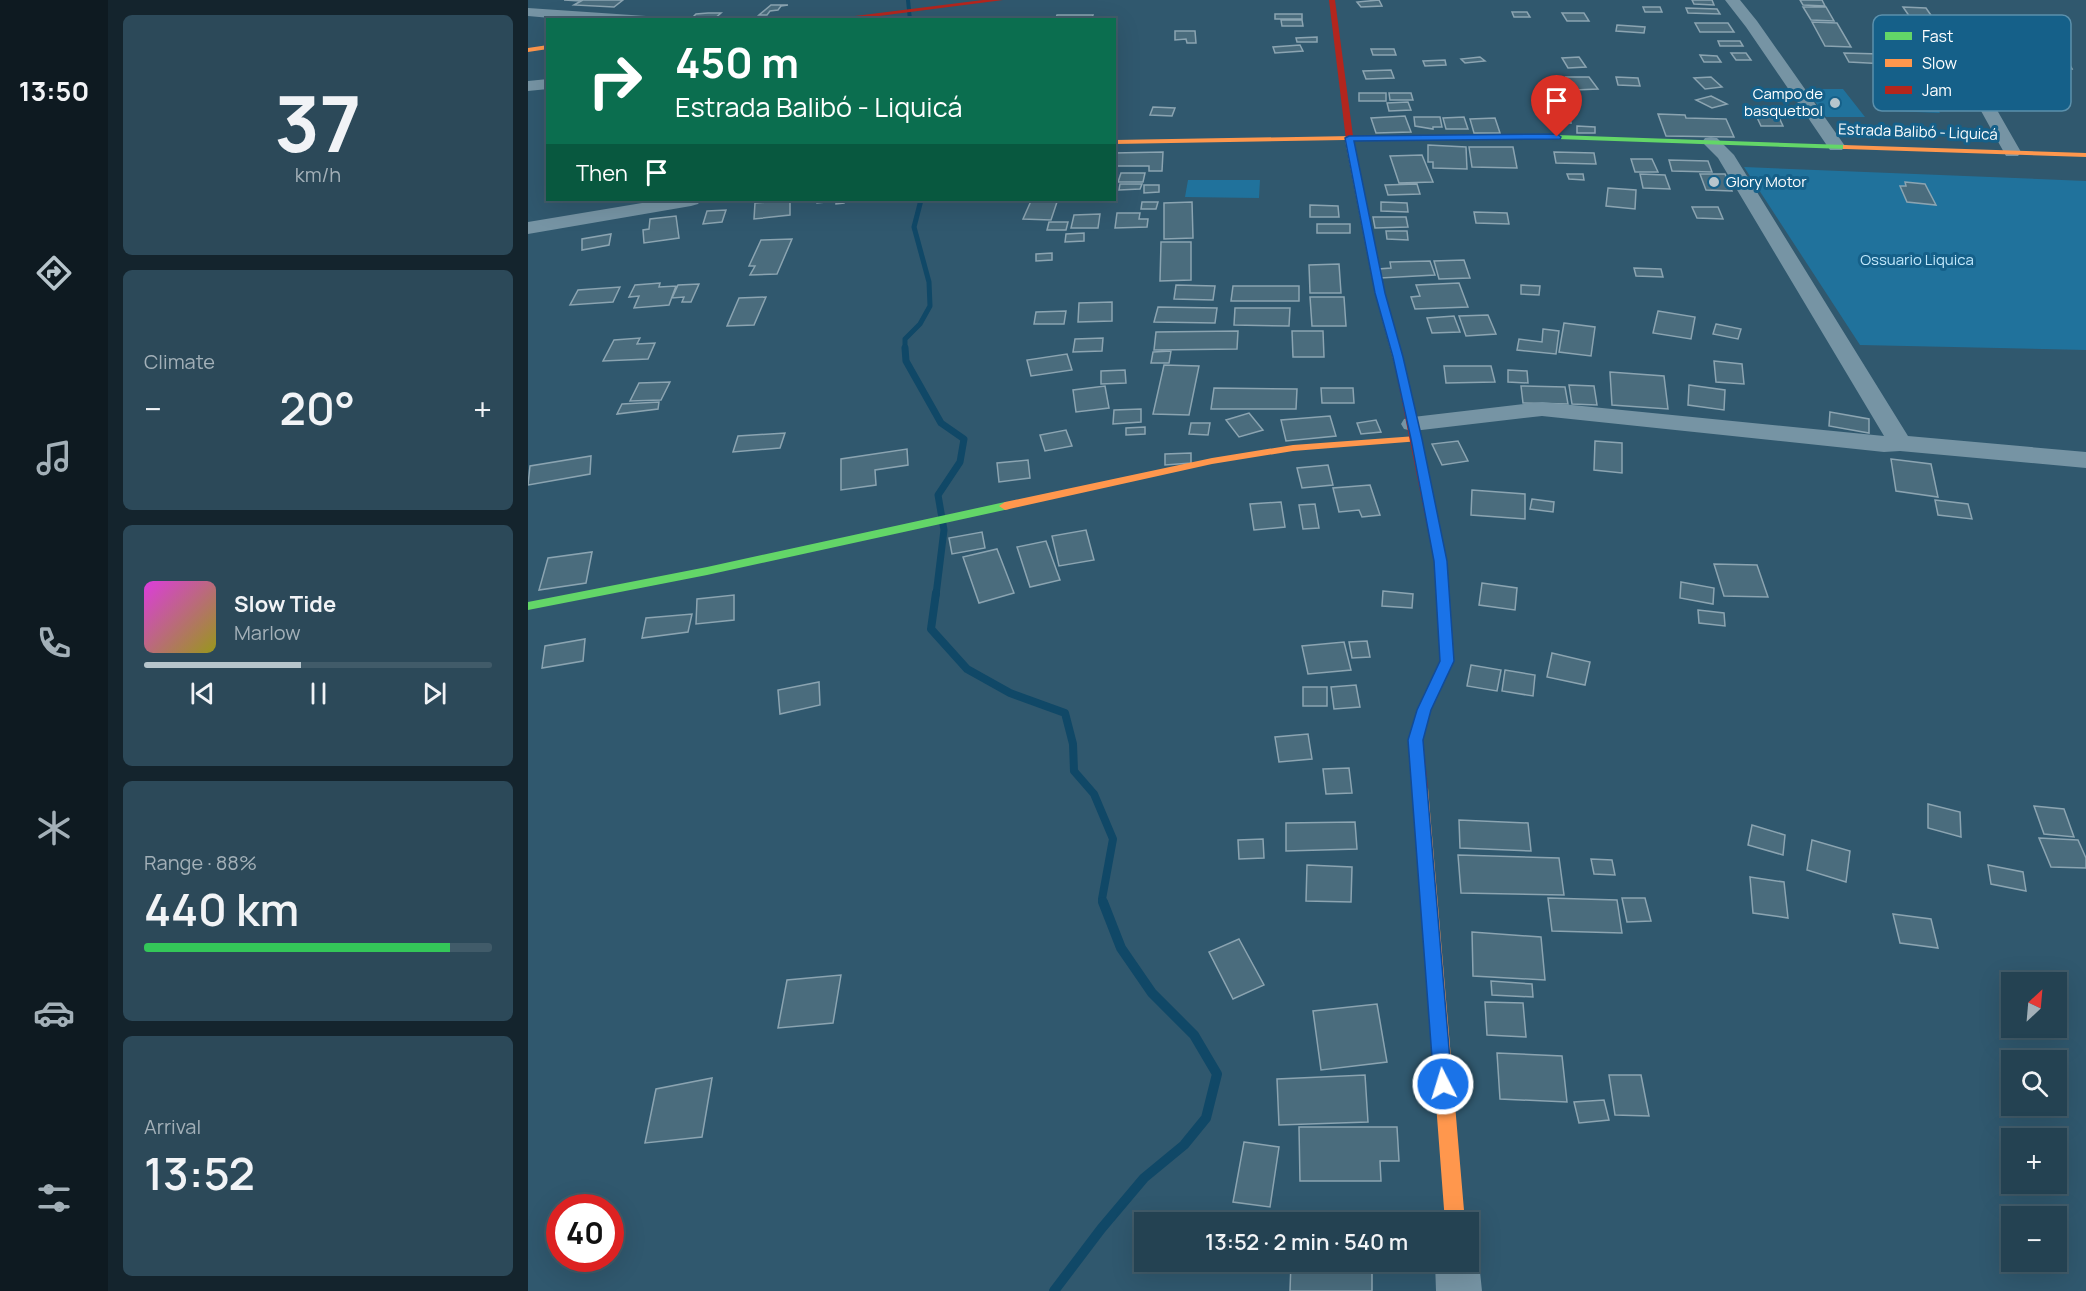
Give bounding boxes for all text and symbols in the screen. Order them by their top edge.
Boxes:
legend [1873,15,2071,111]
text: Fast [1922,25,1953,47]
text: 450 m [675,33,799,91]
icon: right [576,42,654,120]
text: Slow [1922,52,1957,74]
text: 37 [275,69,361,175]
text: 13:50 [19,72,89,109]
pin [1531,75,1582,137]
text: Jam [1922,79,1952,101]
place label: Campo de basquetbol [1744,83,1823,121]
icon: arrive [1540,84,1573,117]
text: Estrada Balibó - Liquicá [675,88,963,125]
marker: Campo de basquetbol [1828,96,1842,110]
street label: Estrada Balibó - Liquicá [1838,118,1998,145]
icon: arrive [640,156,673,189]
text: Then [576,158,628,188]
text: km/h [295,161,341,188]
place label: Glory Motor [1726,171,1807,192]
marker: Glory Motor [1707,175,1721,189]
park label: Ossuario Liquica [1860,249,1974,270]
icon: directions [33,252,75,294]
text: Climate [144,348,215,375]
text: 20° [280,377,355,439]
text: − [144,386,162,431]
text: + [473,386,492,431]
icon: music [33,437,75,479]
text: Slow Tide [234,589,336,619]
text: Marlow [234,619,301,646]
icon: phone [33,622,75,664]
icon: previous [186,677,219,710]
icon: pause [302,677,335,710]
icon: next [418,677,451,710]
icon: climate [33,807,75,849]
text: Range · 88% [144,849,257,876]
text: 440 km [144,878,299,940]
north arrow [2001,972,2067,1038]
map controls [2001,972,2067,1272]
icon: car [33,992,75,1034]
button: search [2001,1050,2067,1116]
position arrow [1411,1052,1475,1116]
text: Arrival [144,1113,201,1140]
button: + [2001,1128,2067,1194]
text: 13:52 [144,1142,255,1204]
icon: filters [33,1177,75,1219]
speed limit sign: 40 [546,1194,624,1272]
button: − [2001,1206,2067,1272]
text: 13:52 · 2 min · 540 m [1205,1227,1408,1257]

